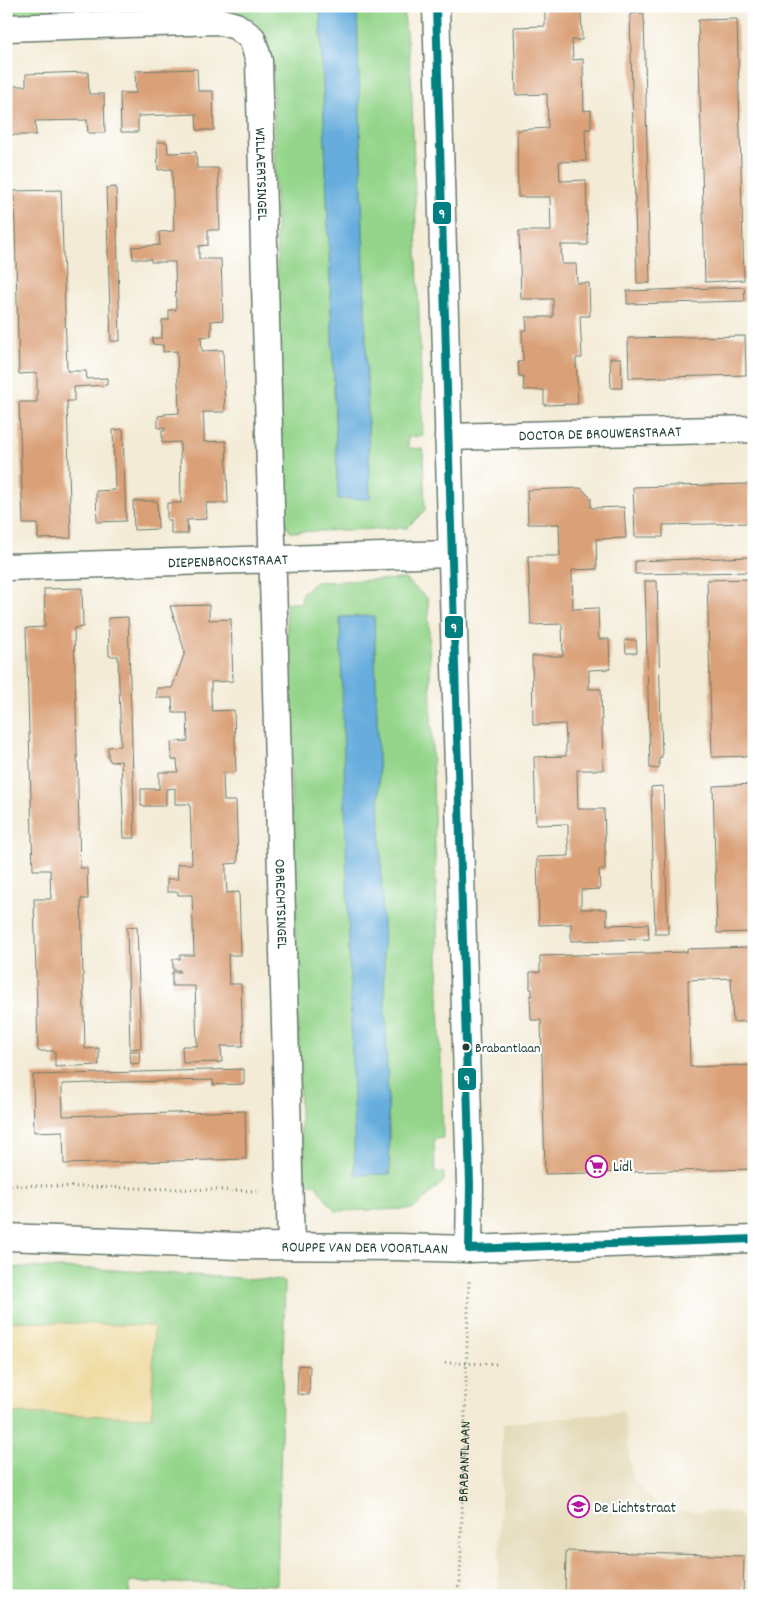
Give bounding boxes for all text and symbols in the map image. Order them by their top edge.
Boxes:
street label: WILLAERTSINGEL [248,127,272,221]
line badge: 9 [432,201,452,225]
text: 9 [439,205,445,225]
street label: DOCTOR DE BROUWERSTRAAT [518,422,682,448]
street label: DIEPENBROCKSTRAAT [168,550,288,575]
line badge: 9 [444,615,464,639]
text: 9 [451,619,457,639]
street label: OBRECHTSINGEL [268,859,292,949]
place label: Brabantlaan [475,1039,541,1059]
marker: Brabantlaan [461,1042,471,1052]
line badge: 9 [457,1067,477,1091]
text: 9 [464,1071,470,1091]
supermarket icon: Lidl [585,1154,609,1178]
place label: Lidl [613,1157,633,1179]
street label: ROUPPE VAN DER VOORTLAAN [282,1237,448,1261]
street label: BRABANTLAAN [453,1421,478,1503]
school or university icon: De Lichtstraat [566,1495,590,1519]
place label: De Lichtstraat [594,1498,677,1520]

